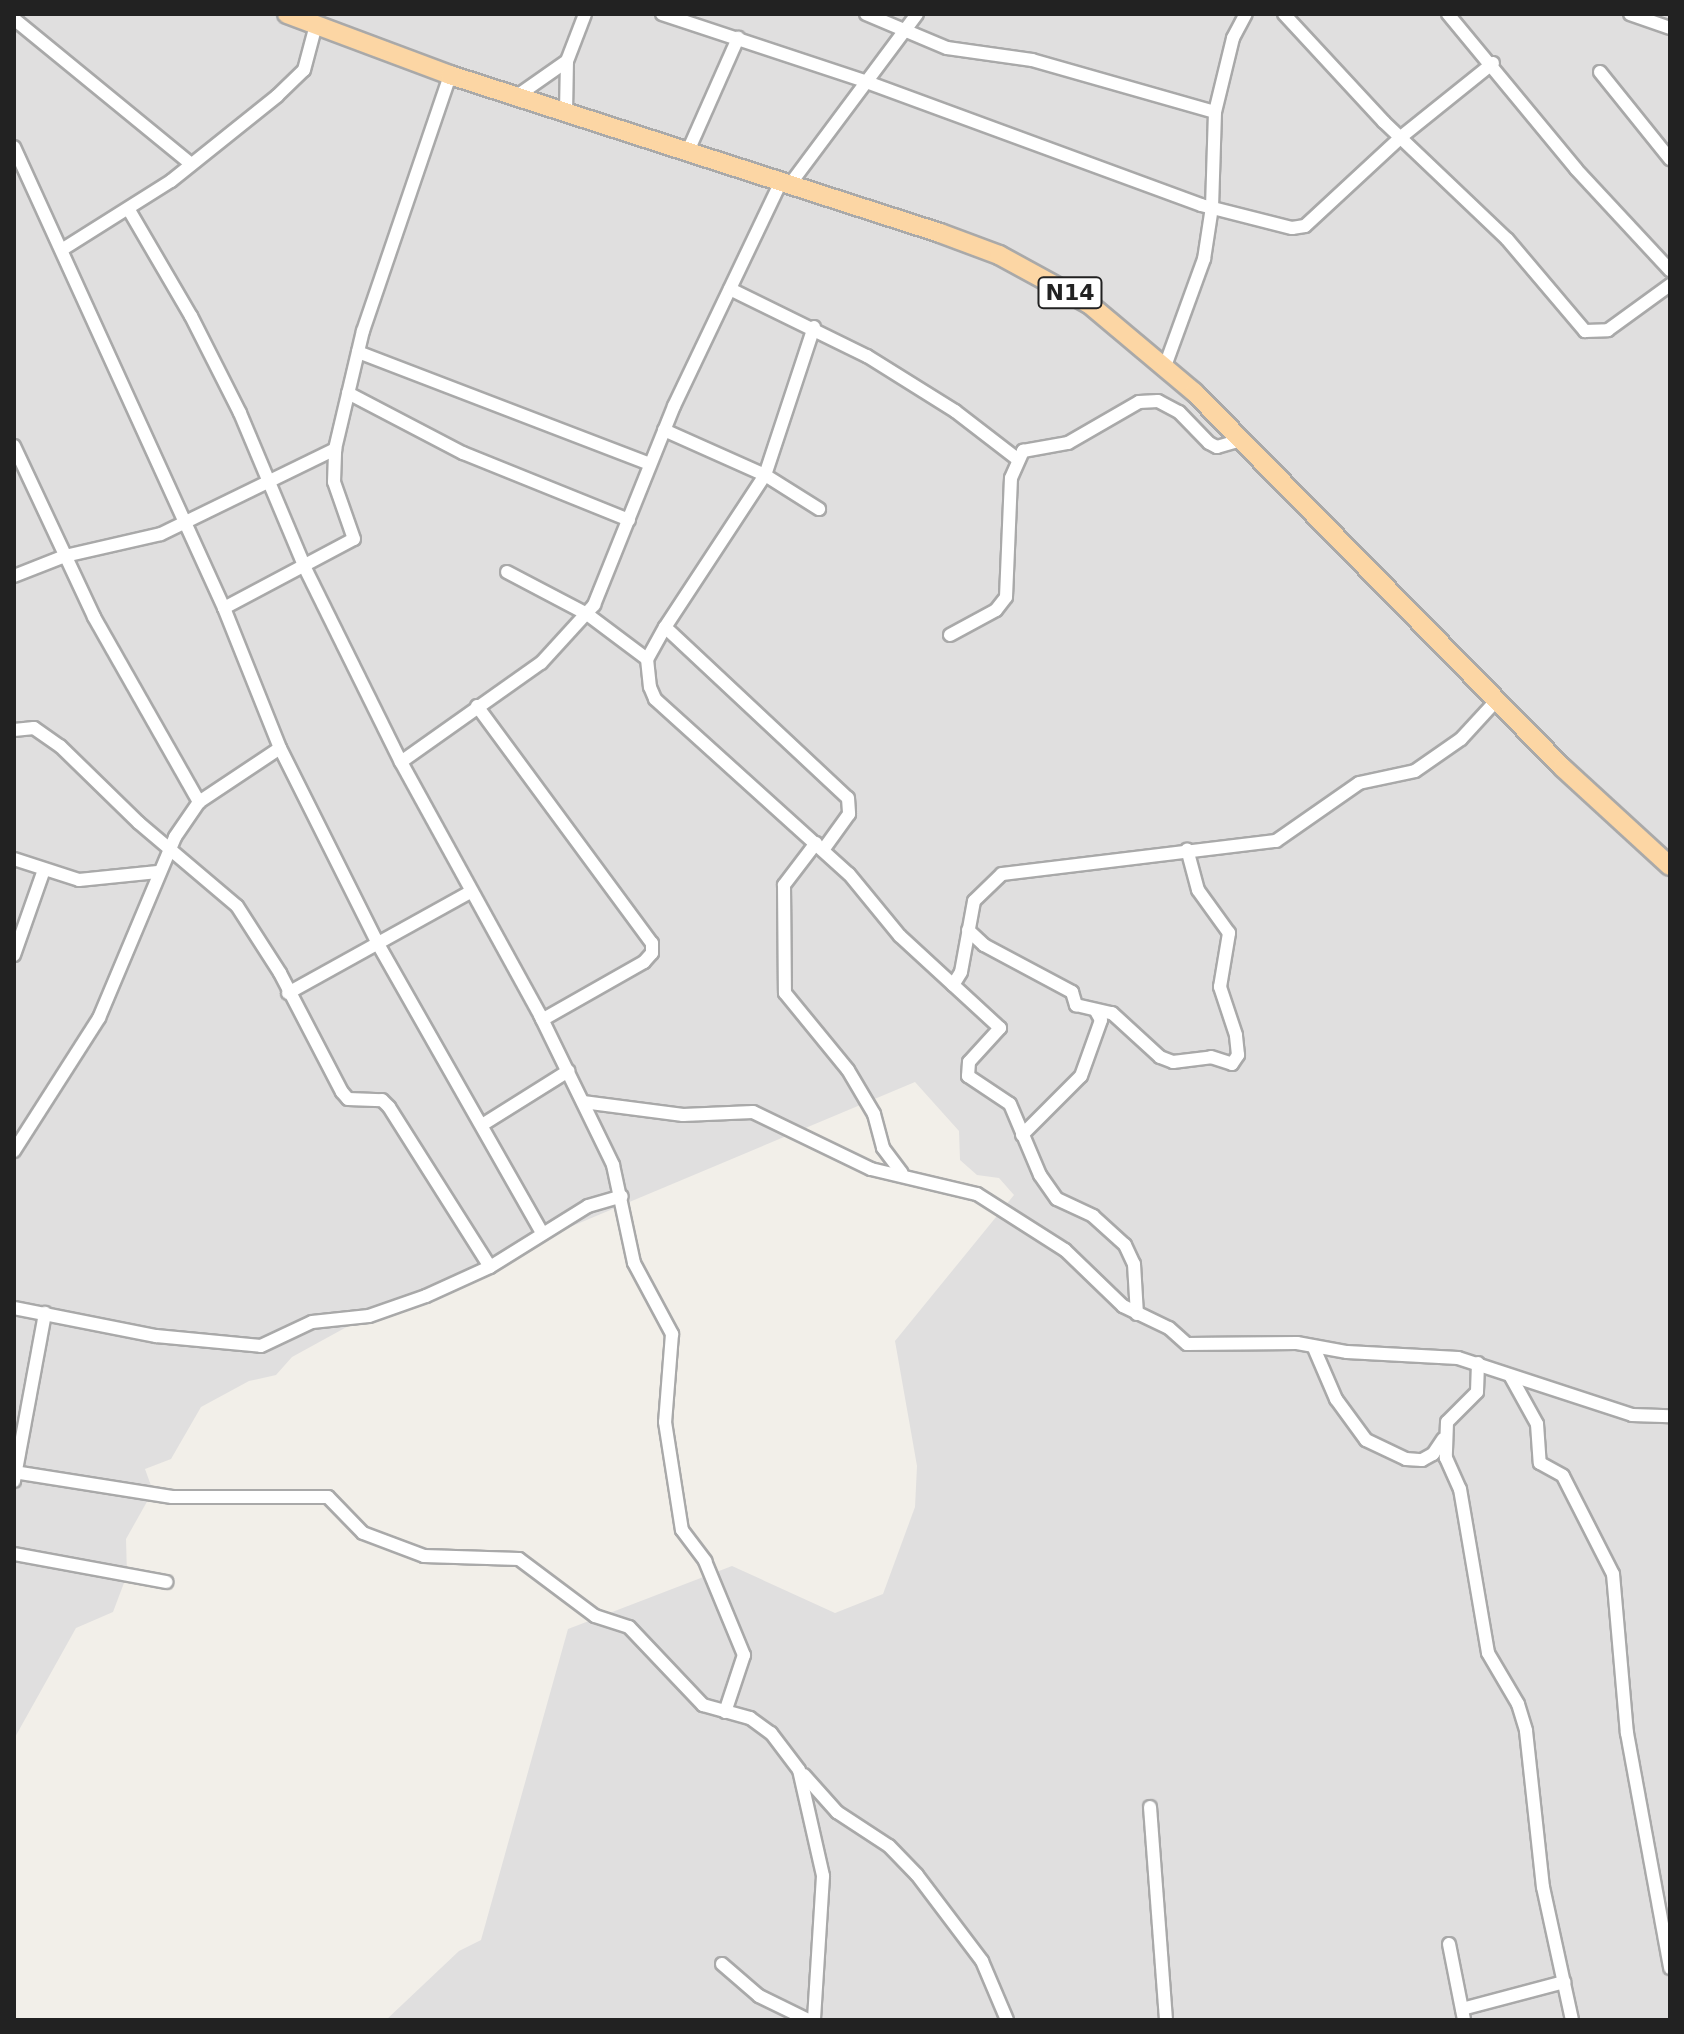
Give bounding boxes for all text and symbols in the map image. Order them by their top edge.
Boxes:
road number: N14 [1036,275,1104,311]

